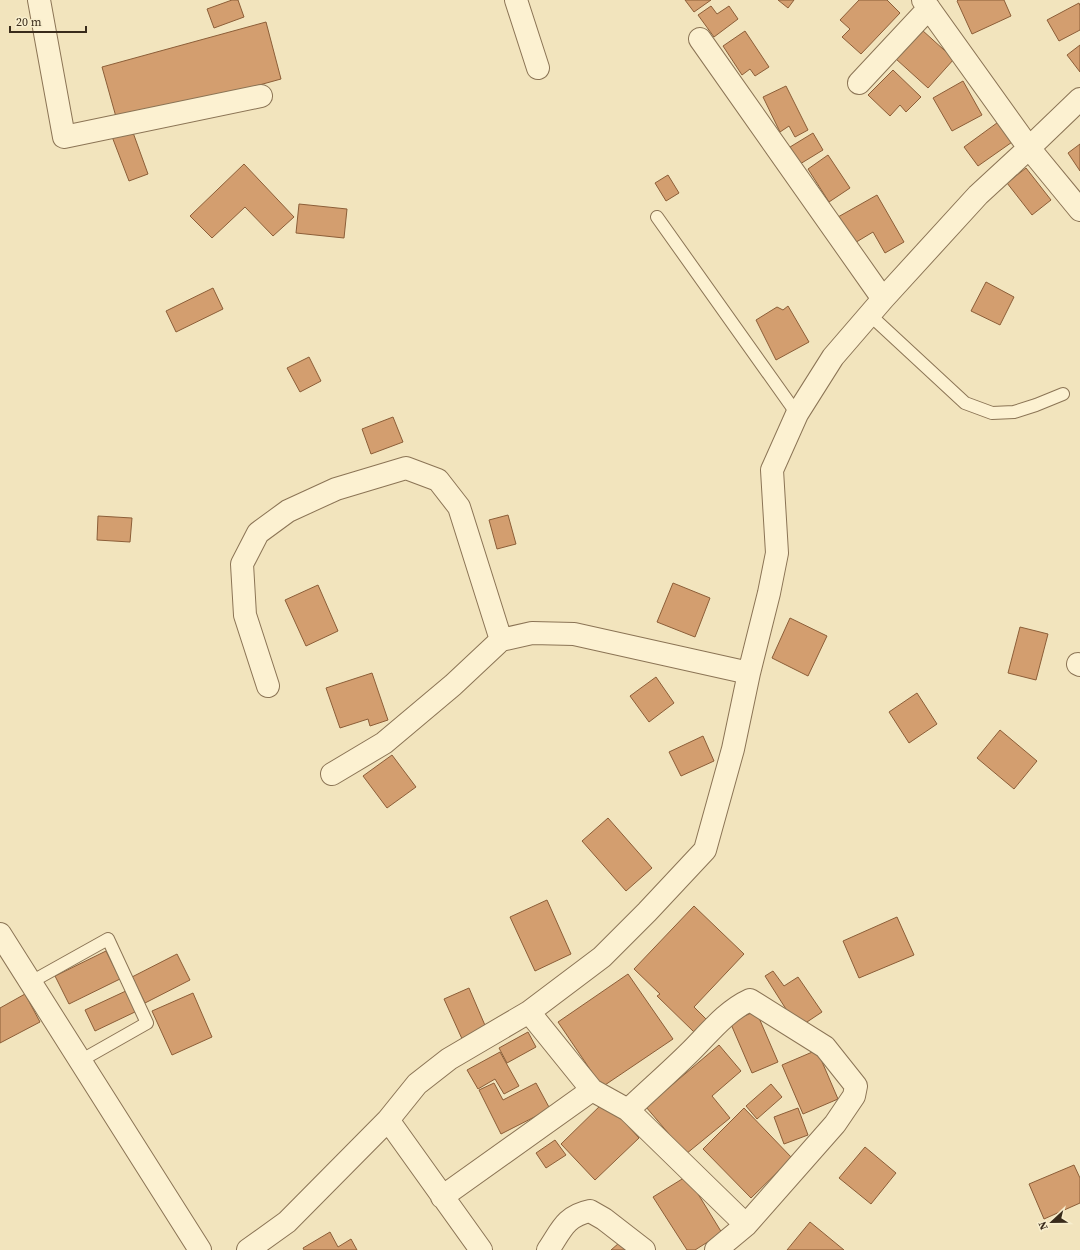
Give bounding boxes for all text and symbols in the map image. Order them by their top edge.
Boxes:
scale bar [10,8,86,34]
text: 20 m [16,14,42,30]
north arrow [1032,1202,1072,1242]
text: N [1035,1219,1052,1232]

